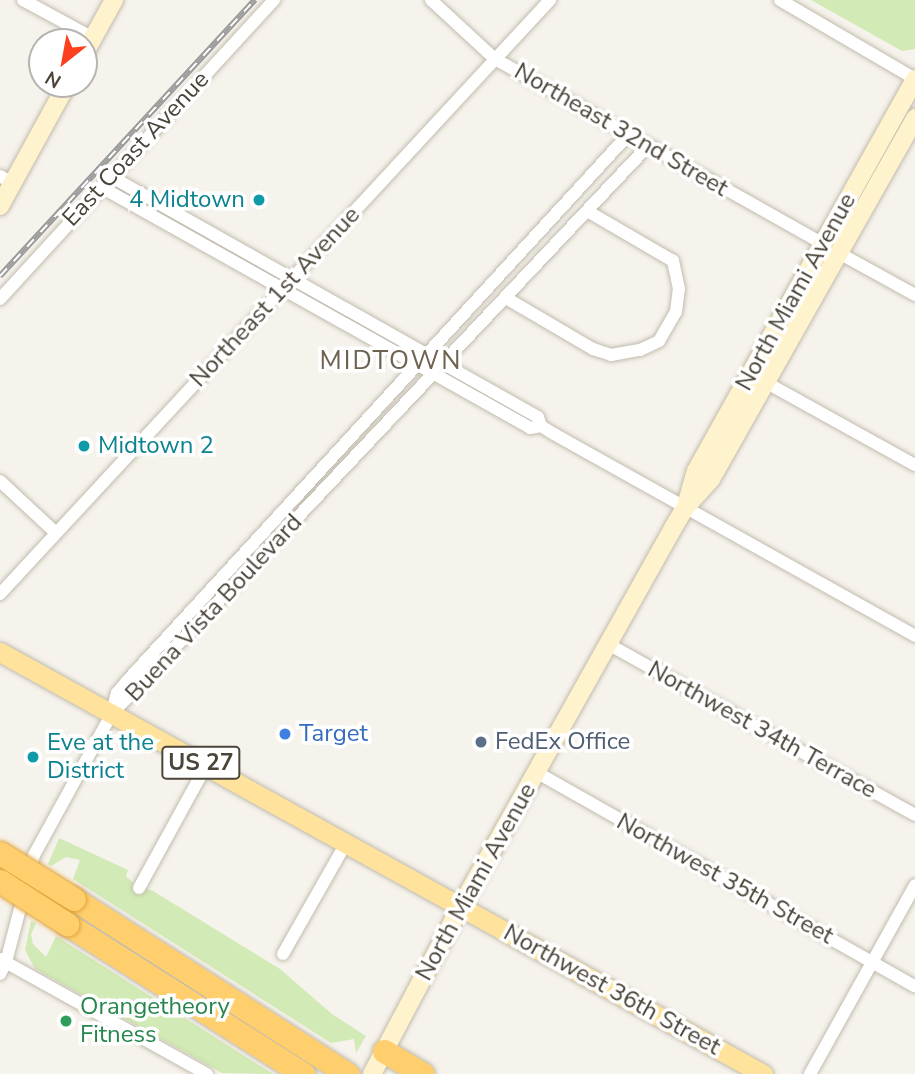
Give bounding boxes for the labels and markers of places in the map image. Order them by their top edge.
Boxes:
place label: 4 Midtown [129,186,245,214]
marker: 4 Midtown [251,192,267,208]
place label: Midtown 2 [98,432,214,460]
marker: Midtown 2 [76,438,92,454]
place label: Target [299,720,368,748]
marker: Target [277,726,293,742]
place label: FedEx Office [495,728,630,756]
place label: Eve at the District [47,729,154,785]
marker: FedEx Office [473,734,489,750]
marker: Eve at the District [25,749,41,765]
place label: Orangetheory Fitness [80,993,230,1049]
marker: Orangetheory Fitness [58,1013,74,1029]

